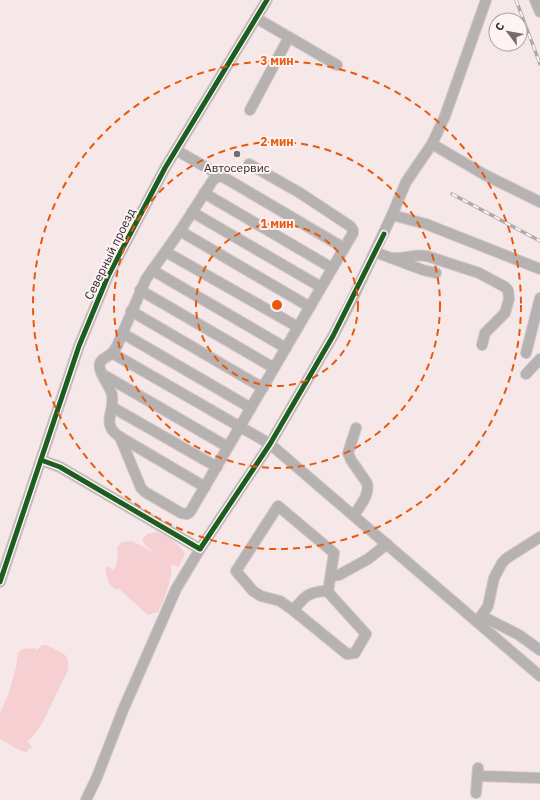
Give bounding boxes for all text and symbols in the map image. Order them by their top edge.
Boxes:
north arrow [488,12,528,52]
text: С [492,20,507,33]
text: 3 мин [260,53,294,68]
text: 2 мин [260,134,294,149]
marker: Автосервис [232,149,242,159]
place label: Автосервис [204,160,270,175]
street label: Северный проезд [81,205,138,302]
text: 1 мин [260,216,294,231]
centre of rings [270,298,284,312]

